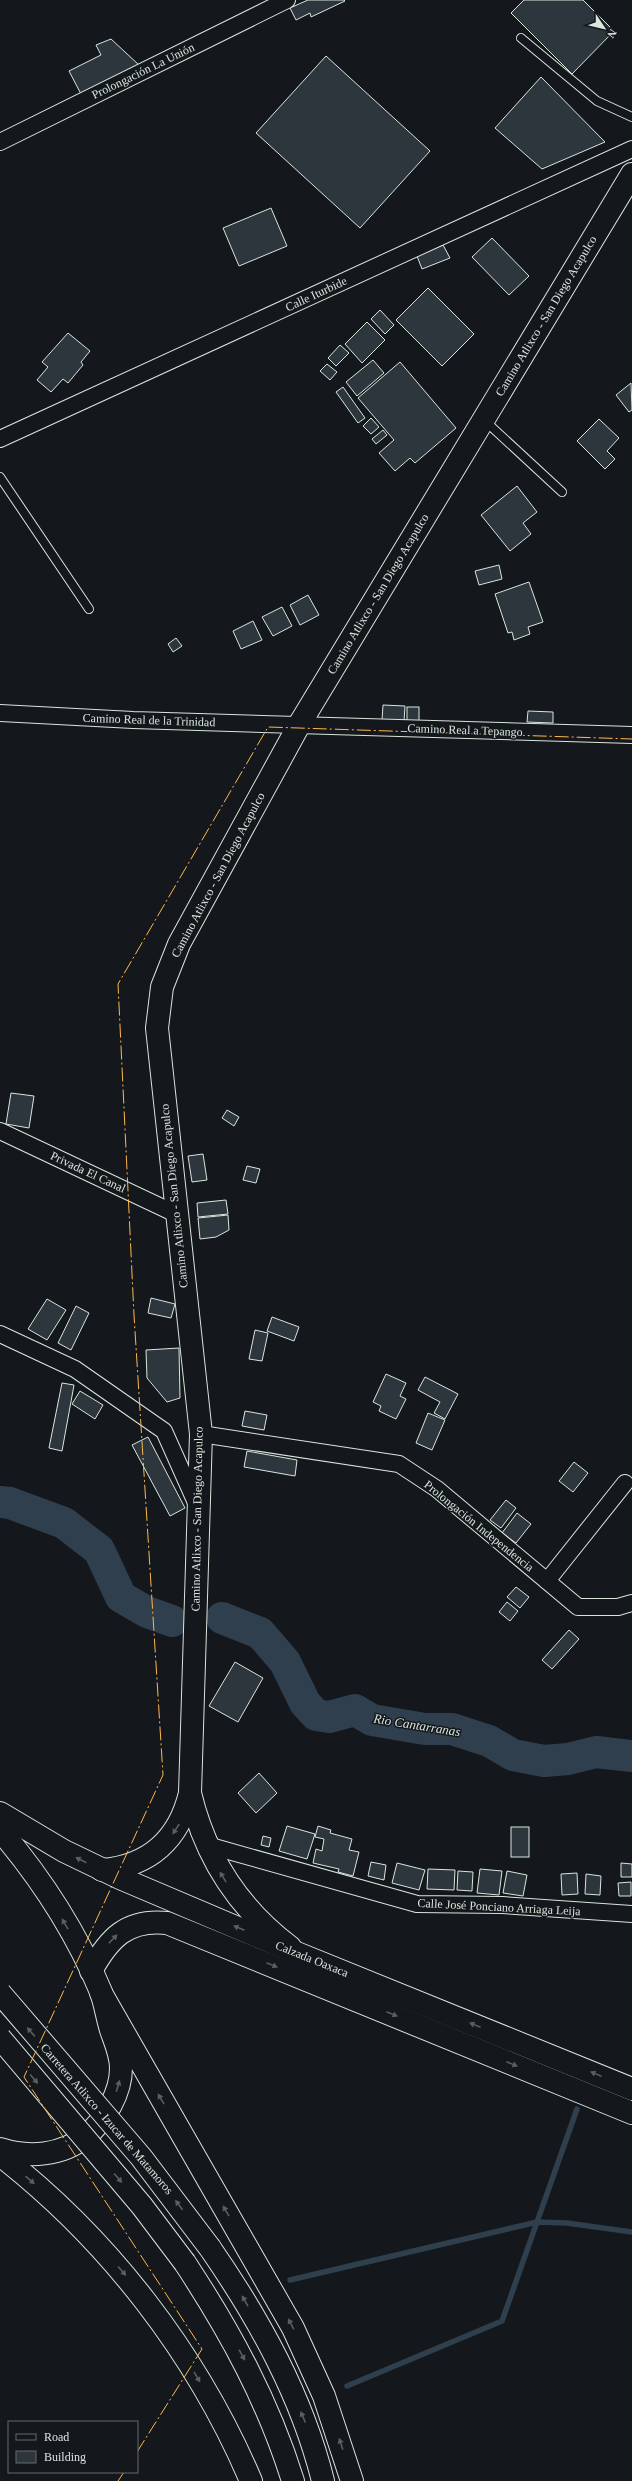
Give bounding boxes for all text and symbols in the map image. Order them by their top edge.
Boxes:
north arrow [584,8,624,48]
text: N [605,27,619,40]
street label: Prolongación La Unión [89,40,197,102]
street label: Camino Atlixco - San Diego Acapulco [492,233,600,399]
street label: Calle Iturbide [283,274,349,314]
street label: Camino Atlixco - San Diego Acapulco [324,511,432,677]
street label: Camino Real de la Trinidad [82,711,216,729]
street label: Camino Real a Tepango [407,721,523,739]
street label: Camino Atlixco - San Diego Acapulco [168,790,268,960]
street label: Camino Atlixco - San Diego Acapulco [157,1103,191,1289]
street label: Privada El Canal [48,1148,128,1196]
street label: Camino Atlixco - San Diego Acapulco [188,1426,206,1612]
street label: Prolongación Independencia [421,1477,537,1575]
water label: Rio Cantarranas [371,1711,462,1739]
one-way arrow [173,1823,180,1835]
one-way arrow [75,1857,86,1863]
one-way arrow [220,1871,227,1883]
street label: Calle José Ponciano Arriaga Leija [417,1896,582,1918]
one-way arrow [62,1918,69,1930]
one-way arrow [232,1925,244,1931]
one-way arrow [108,1934,118,1944]
street label: Calzada Oaxaca [273,1938,351,1980]
one-way arrow [267,1962,278,1968]
one-way arrow [387,2012,399,2018]
one-way arrow [469,2022,481,2028]
one-way arrow [27,2026,36,2037]
street label: Carretera Atlixco - Izucar de Matamoros [38,2041,176,2197]
one-way arrow [507,2061,518,2067]
one-way arrow [589,2071,601,2077]
one-way arrow [29,2073,38,2084]
one-way arrow [115,2080,121,2092]
one-way arrow [157,2093,164,2105]
one-way arrow [113,2173,122,2183]
one-way arrow [25,2175,35,2184]
one-way arrow [175,2199,184,2210]
one-way arrow [223,2205,230,2217]
one-way arrow [117,2266,126,2277]
one-way arrow [242,2295,249,2307]
one-way arrow [288,2318,294,2330]
one-way arrow [238,2350,245,2361]
one-way arrow [194,2371,201,2383]
one-way arrow [300,2411,306,2423]
legend [8,2421,138,2473]
text: Road [44,2430,69,2444]
one-way arrow [338,2437,344,2449]
text: Building [44,2450,86,2464]

